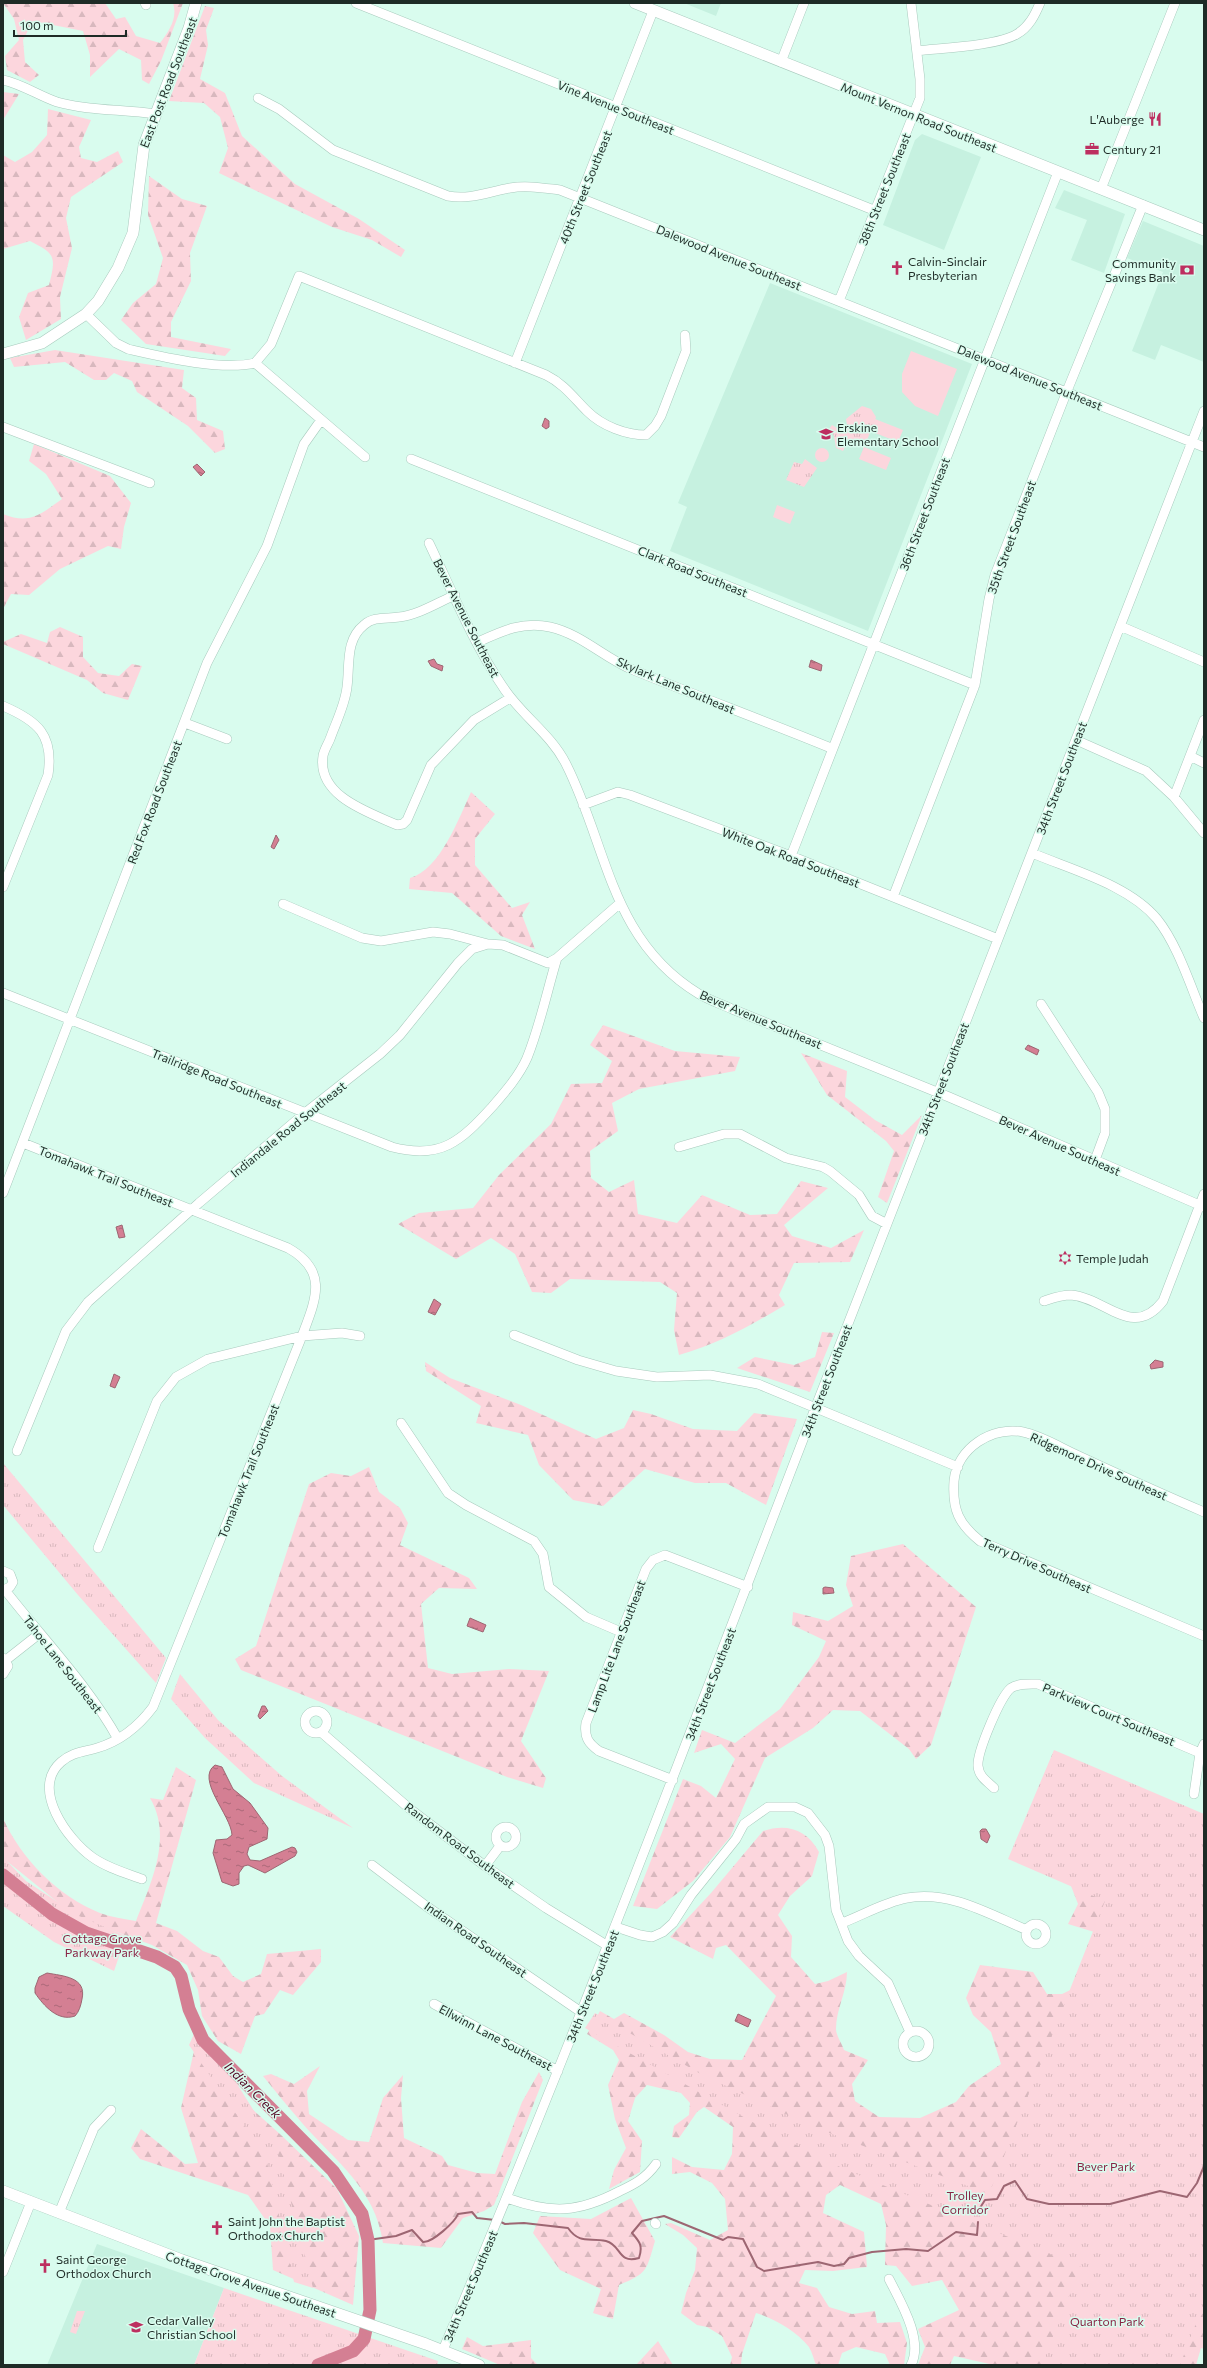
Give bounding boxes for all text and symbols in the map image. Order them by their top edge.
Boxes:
scale bar [14,12,126,38]
street label: East Post Road Southeast [137,15,199,149]
text: 100 m [20,18,54,32]
street label: Vine Avenue Southeast [556,77,677,137]
street label: Mount Vernon Road Southeast [839,79,999,155]
restaurant icon: L'Auberge [1147,111,1163,127]
place label: L'Auberge [1090,112,1144,126]
street label: 40th Street Southeast [556,128,614,246]
street label: 38th Street Southeast [855,131,913,247]
office icon: Century 21 [1084,141,1100,157]
place label: Century 21 [1103,142,1161,156]
street label: Dalewood Avenue Southeast [654,221,804,293]
place label: Calvin-Sinclair Presbyterian [908,254,987,282]
place label: Community Savings Bank [1105,256,1176,284]
church icon: Calvin-Sinclair Presbyterian [889,260,905,276]
bank icon: Community Savings Bank [1179,262,1195,278]
street label: Dalewood Avenue Southeast [955,341,1105,413]
place label: Erskine Elementary School [837,420,939,448]
school or university icon: Erskine Elementary School [818,426,834,442]
street label: 36th Street Southeast [896,455,952,573]
street label: 35th Street Southeast [984,478,1038,596]
street label: Clark Road Southeast [636,543,750,599]
street label: Bever Avenue Southeast [431,556,503,680]
street label: Skylark Lane Southeast [615,654,737,716]
street label: 34th Street Southeast [1033,719,1089,837]
street label: Red Fox Road Southeast [124,738,184,866]
street label: White Oak Road Southeast [720,824,862,890]
street label: Bever Avenue Southeast [698,987,824,1051]
street label: 34th Street Southeast [915,1020,971,1138]
street label: Trailridge Road Southeast [150,1045,284,1111]
street label: Indiandale Road Southeast [228,1078,349,1180]
street label: Bever Avenue Southeast [997,1112,1123,1178]
street label: Tomahawk Trail Southeast [37,1143,175,1209]
synagogue icon: Temple Judah [1057,1250,1073,1266]
place label: Temple Judah [1076,1251,1149,1266]
street label: 34th Street Southeast [798,1322,854,1440]
street label: Tomahawk Trail Southeast [215,1402,281,1540]
street label: Ridgemore Drive Southeast [1028,1429,1170,1503]
street label: Terry Drive Southeast [980,1535,1094,1595]
street label: Lamp Lite Lane Southeast [584,1578,648,1714]
street label: Tahoe Lane Southeast [21,1612,105,1716]
street label: 34th Street Southeast [682,1625,738,1743]
street label: Parkview Court Southeast [1041,1680,1177,1748]
street label: Random Road Southeast [402,1799,518,1891]
street label: Indian Road Southeast [422,1898,530,1980]
street label: 34th Street Southeast [563,1928,621,2044]
park label: Cottage Grove Parkway Park [62,1931,142,1959]
street label: Ellwinn Lane Southeast [437,2001,555,2073]
water label: Indian Creek [221,2058,285,2122]
park label: Bever Park [1077,2159,1136,2173]
park label: Trolley Corridor [942,2188,989,2216]
place label: Saint John the Baptist Orthodox Church [228,2214,345,2242]
church icon: Saint John the Baptist Orthodox Church [209,2220,225,2236]
street label: 34th Street Southeast [440,2228,500,2344]
street label: Cottage Grove Avenue Southeast [164,2248,338,2320]
place label: Saint George Orthodox Church [56,2252,151,2280]
church icon: Saint George Orthodox Church [37,2258,53,2274]
place label: Cedar Valley Christian School [147,2313,236,2341]
park label: Quarton Park [1070,2314,1144,2328]
school or university icon: Cedar Valley Christian School [128,2319,144,2335]

